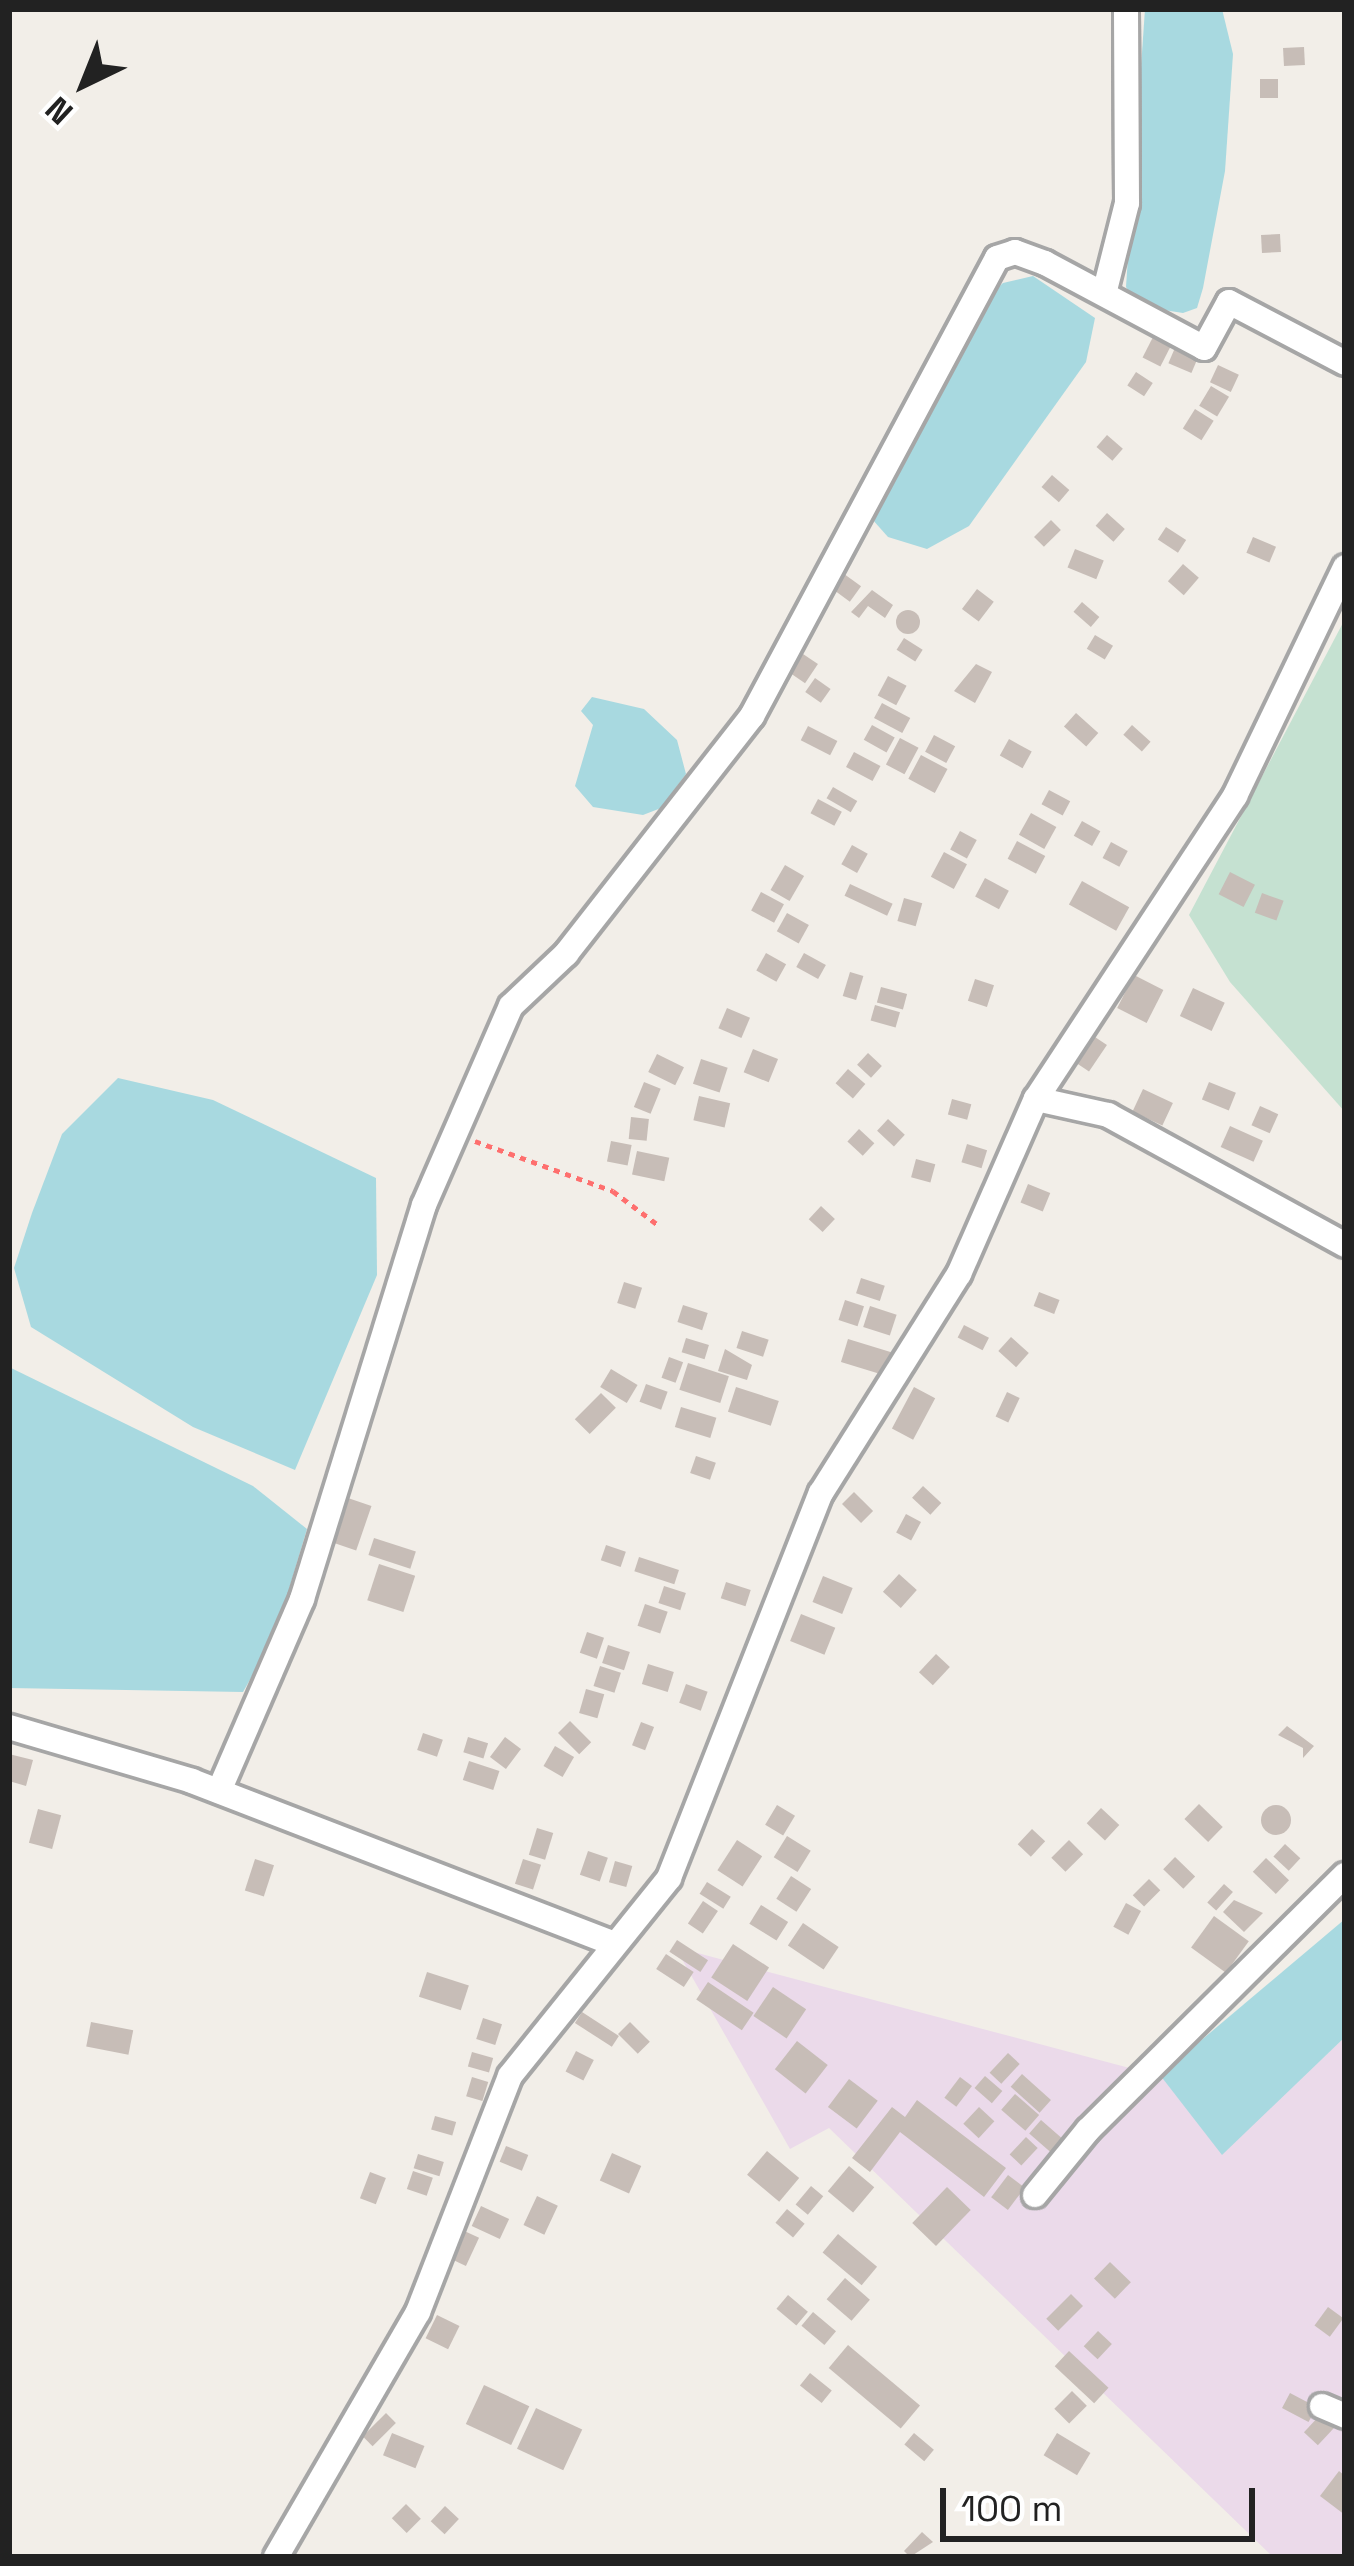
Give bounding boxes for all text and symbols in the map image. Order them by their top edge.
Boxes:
north arrow [24,24,144,144]
text: N [37,87,82,133]
scale bar [946,2464,1261,2538]
text: 100 m [961,2486,1062,2532]

